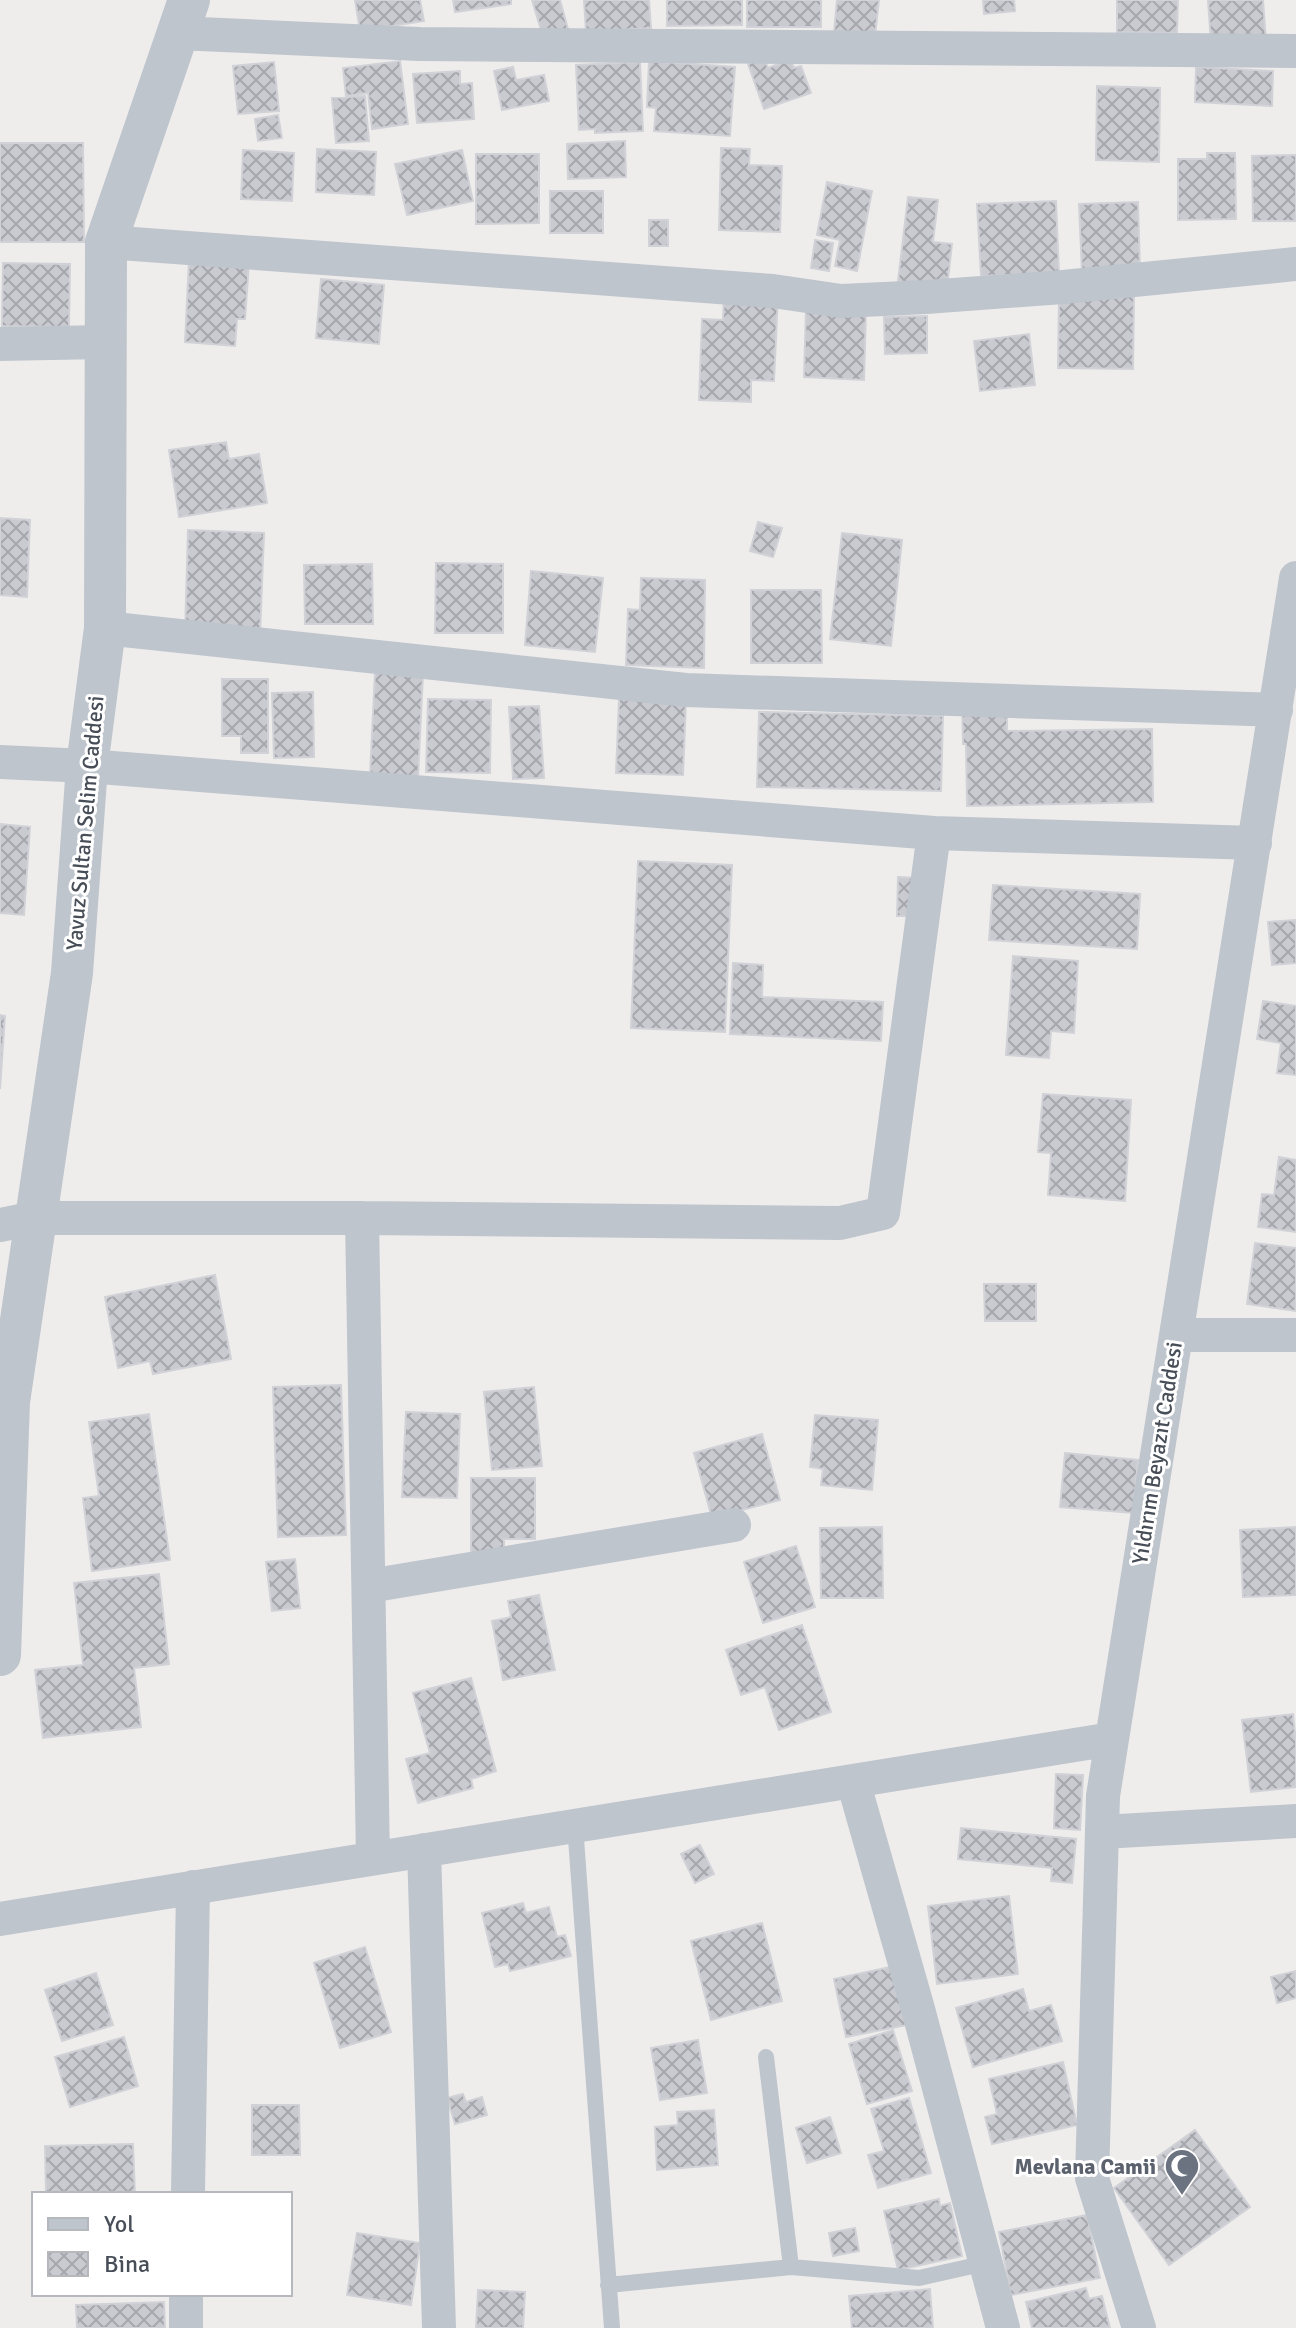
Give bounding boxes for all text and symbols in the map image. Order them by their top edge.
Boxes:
street label: Yavuz Sultan Selim Caddesi [60,694,110,952]
street label: Yıldırım Beyazıt Caddesi [1126,1340,1188,1566]
mosque icon: Mevlana Camii [1163,2147,1201,2197]
place label: Mevlana Camii [1014,2153,1156,2180]
legend [32,2192,292,2296]
text: Yol [104,2209,134,2239]
text: Bina [104,2249,150,2279]

